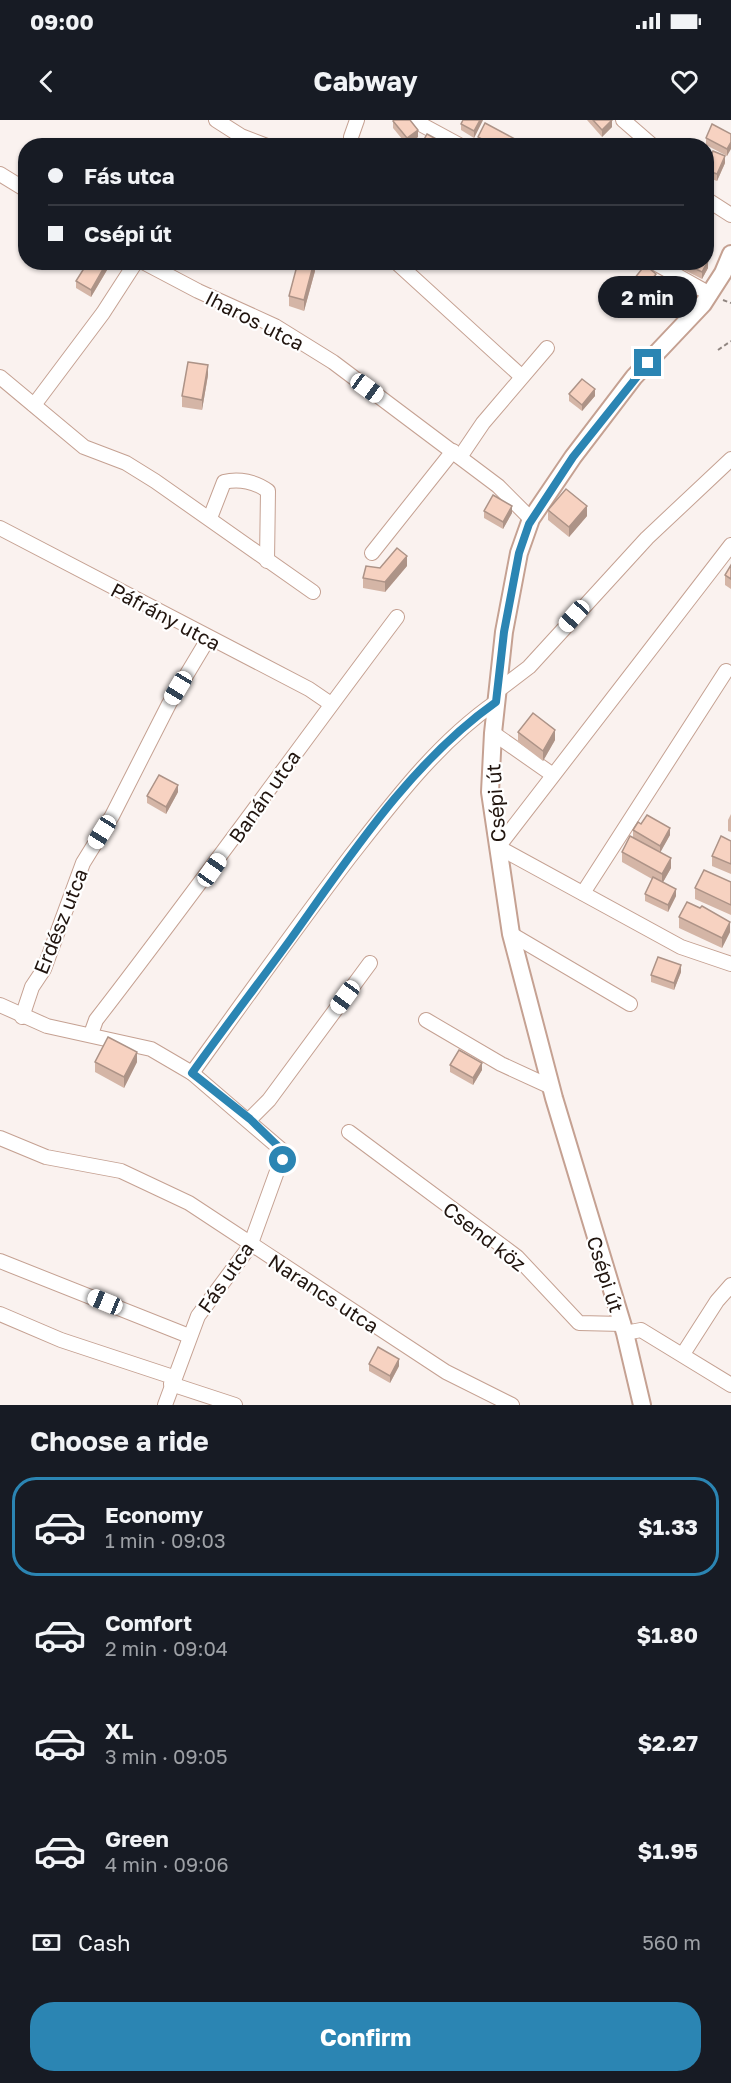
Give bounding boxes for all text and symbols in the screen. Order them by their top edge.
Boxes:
text: 09:00 [30,8,94,35]
icon: back [30,65,63,98]
text: Cabway [313,65,418,97]
icon: heart [668,65,701,98]
text: Fás utca [84,162,175,189]
text: Csépi út [84,220,172,247]
callout: 2 min [598,276,698,318]
street label: Iharos utca [202,285,308,355]
text: 2 min [621,285,674,309]
route end [634,349,661,376]
car [347,370,387,406]
street label: Páfrány utca [107,577,225,655]
car [555,597,593,635]
car [161,668,195,708]
street label: Banán utca [223,745,305,847]
street label: Csépi út [480,763,510,843]
car [85,812,119,852]
car [194,850,230,890]
street label: Erdész utca [28,865,92,977]
car [327,977,363,1017]
route start [269,1146,296,1173]
street label: Csend köz [439,1196,531,1276]
street label: Csépi út [582,1233,630,1315]
street label: Fás utca [192,1237,258,1317]
street label: Narancs utca [264,1248,384,1338]
car [85,1287,125,1317]
text: Choose a ride [30,1425,209,1457]
icon: car [33,1500,87,1554]
text: Economy [105,1501,203,1528]
text: $1.33 [638,1513,698,1540]
text: 1 min · 09:03 [105,1528,226,1552]
icon: car [33,1608,87,1662]
text: Comfort [105,1609,192,1636]
text: $1.80 [637,1621,698,1648]
text: 2 min · 09:04 [105,1636,228,1660]
icon: car [33,1716,87,1770]
text: XL [105,1717,133,1744]
text: $2.27 [637,1729,698,1756]
text: 3 min · 09:05 [105,1744,228,1768]
icon: car [33,1824,87,1878]
text: Green [105,1825,169,1852]
text: $1.95 [637,1837,698,1864]
text: 4 min · 09:06 [105,1852,229,1876]
icon: cash [30,1926,63,1959]
text: Cash [78,1929,131,1956]
text: 560 m [642,1930,701,1954]
button: Confirm [30,2002,701,2071]

